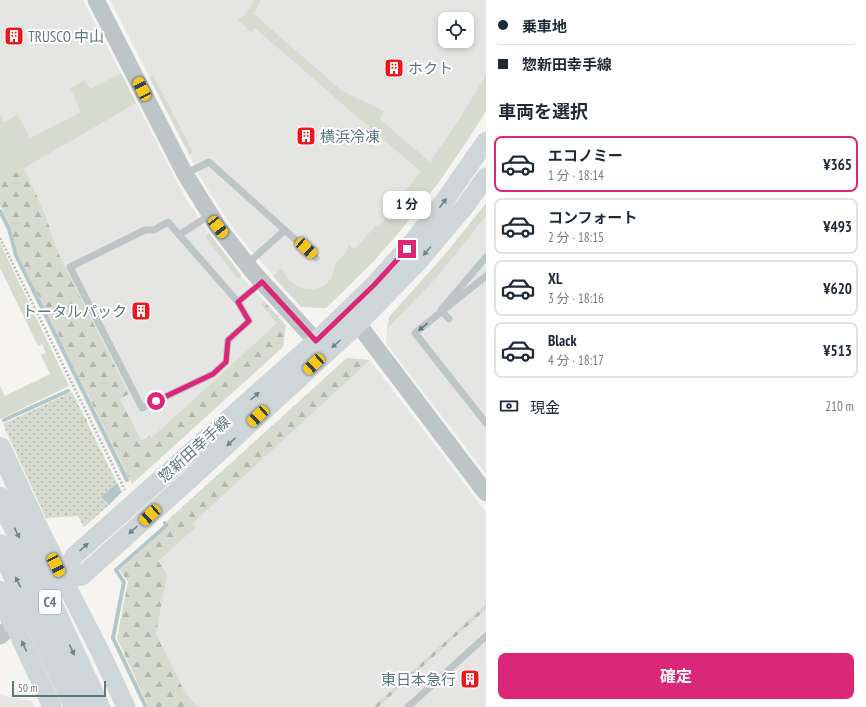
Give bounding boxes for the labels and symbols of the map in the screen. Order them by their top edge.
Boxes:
building icon: TRUSCO 中山 [3,25,25,47]
place label: TRUSCO 中山 [28,27,104,46]
building icon: ホクト [383,57,405,79]
place label: ホクト [408,59,453,78]
car [131,76,153,102]
building icon: 横浜冷凍 [295,125,317,147]
place label: 横浜冷凍 [320,127,380,146]
callout: 1 分 [383,191,431,219]
one-way arrow [439,198,447,208]
car [206,214,230,240]
car [293,236,319,260]
route end [398,240,416,258]
one-way arrow [422,246,431,256]
building icon: トータルパック [130,300,152,322]
place label: トータルパック [22,302,127,321]
one-way arrow [417,323,428,332]
one-way arrow [331,339,341,348]
car [301,351,327,377]
one-way arrow [249,391,260,400]
route start [147,392,165,410]
car [245,403,271,429]
street label: 惣新田幸手線 [154,412,234,486]
one-way arrow [226,437,236,447]
car [137,503,163,527]
one-way arrow [128,526,138,535]
one-way arrow [14,527,20,538]
one-way arrow [79,543,89,552]
car [45,552,67,578]
one-way arrow [15,577,21,588]
road number: C4 [39,590,61,614]
one-way arrow [21,640,27,652]
one-way arrow [70,645,76,657]
building icon: 東日本急行 [459,668,481,690]
place label: 東日本急行 [381,670,456,689]
scale bar [12,679,106,698]

